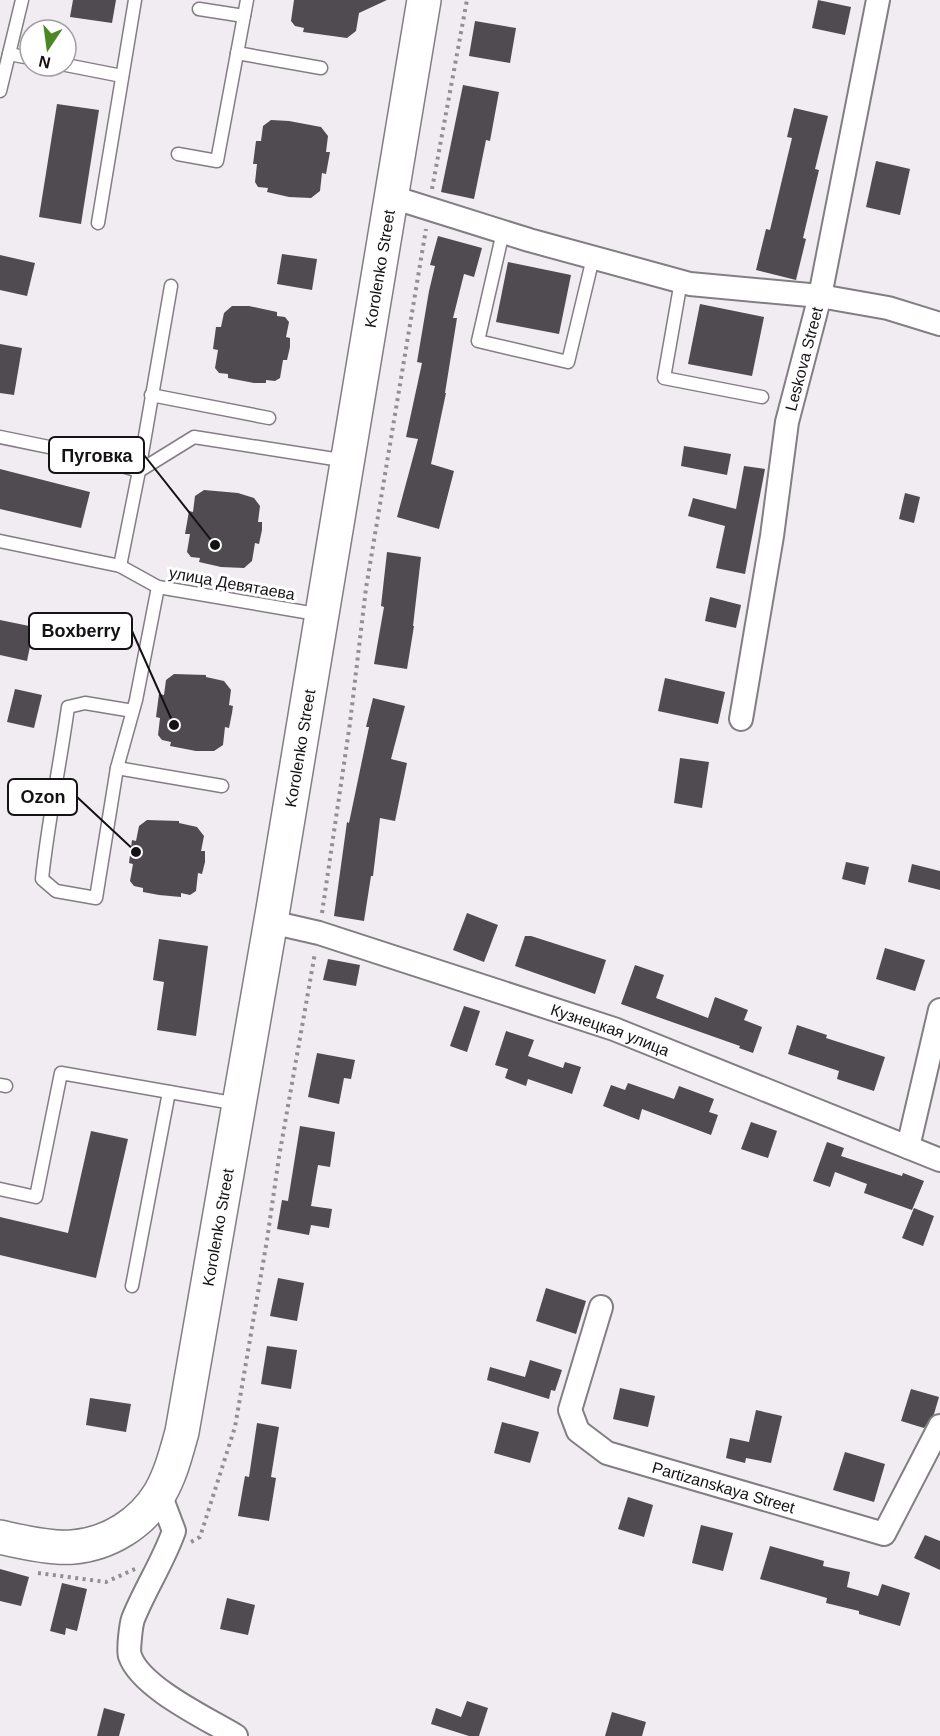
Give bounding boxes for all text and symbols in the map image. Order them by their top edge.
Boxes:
north arrow [18,18,78,78]
text: N [37,53,52,72]
street label: Korolenko Street [362,208,398,329]
street label: Leskova Street [782,305,826,413]
callout: Пуговка [49,437,144,473]
text: Пуговка [61,446,134,466]
street label: улица Девятаева [168,564,296,603]
callout: Boxberry [29,613,132,649]
text: Boxberry [41,621,121,641]
street label: Korolenko Street [282,688,318,809]
callout: Ozon [8,779,77,815]
text: Ozon [21,787,66,807]
street label: Кузнецкая улица [548,1001,672,1059]
street label: Korolenko Street [200,1167,237,1288]
street label: Partizanskaya Street [650,1459,797,1517]

